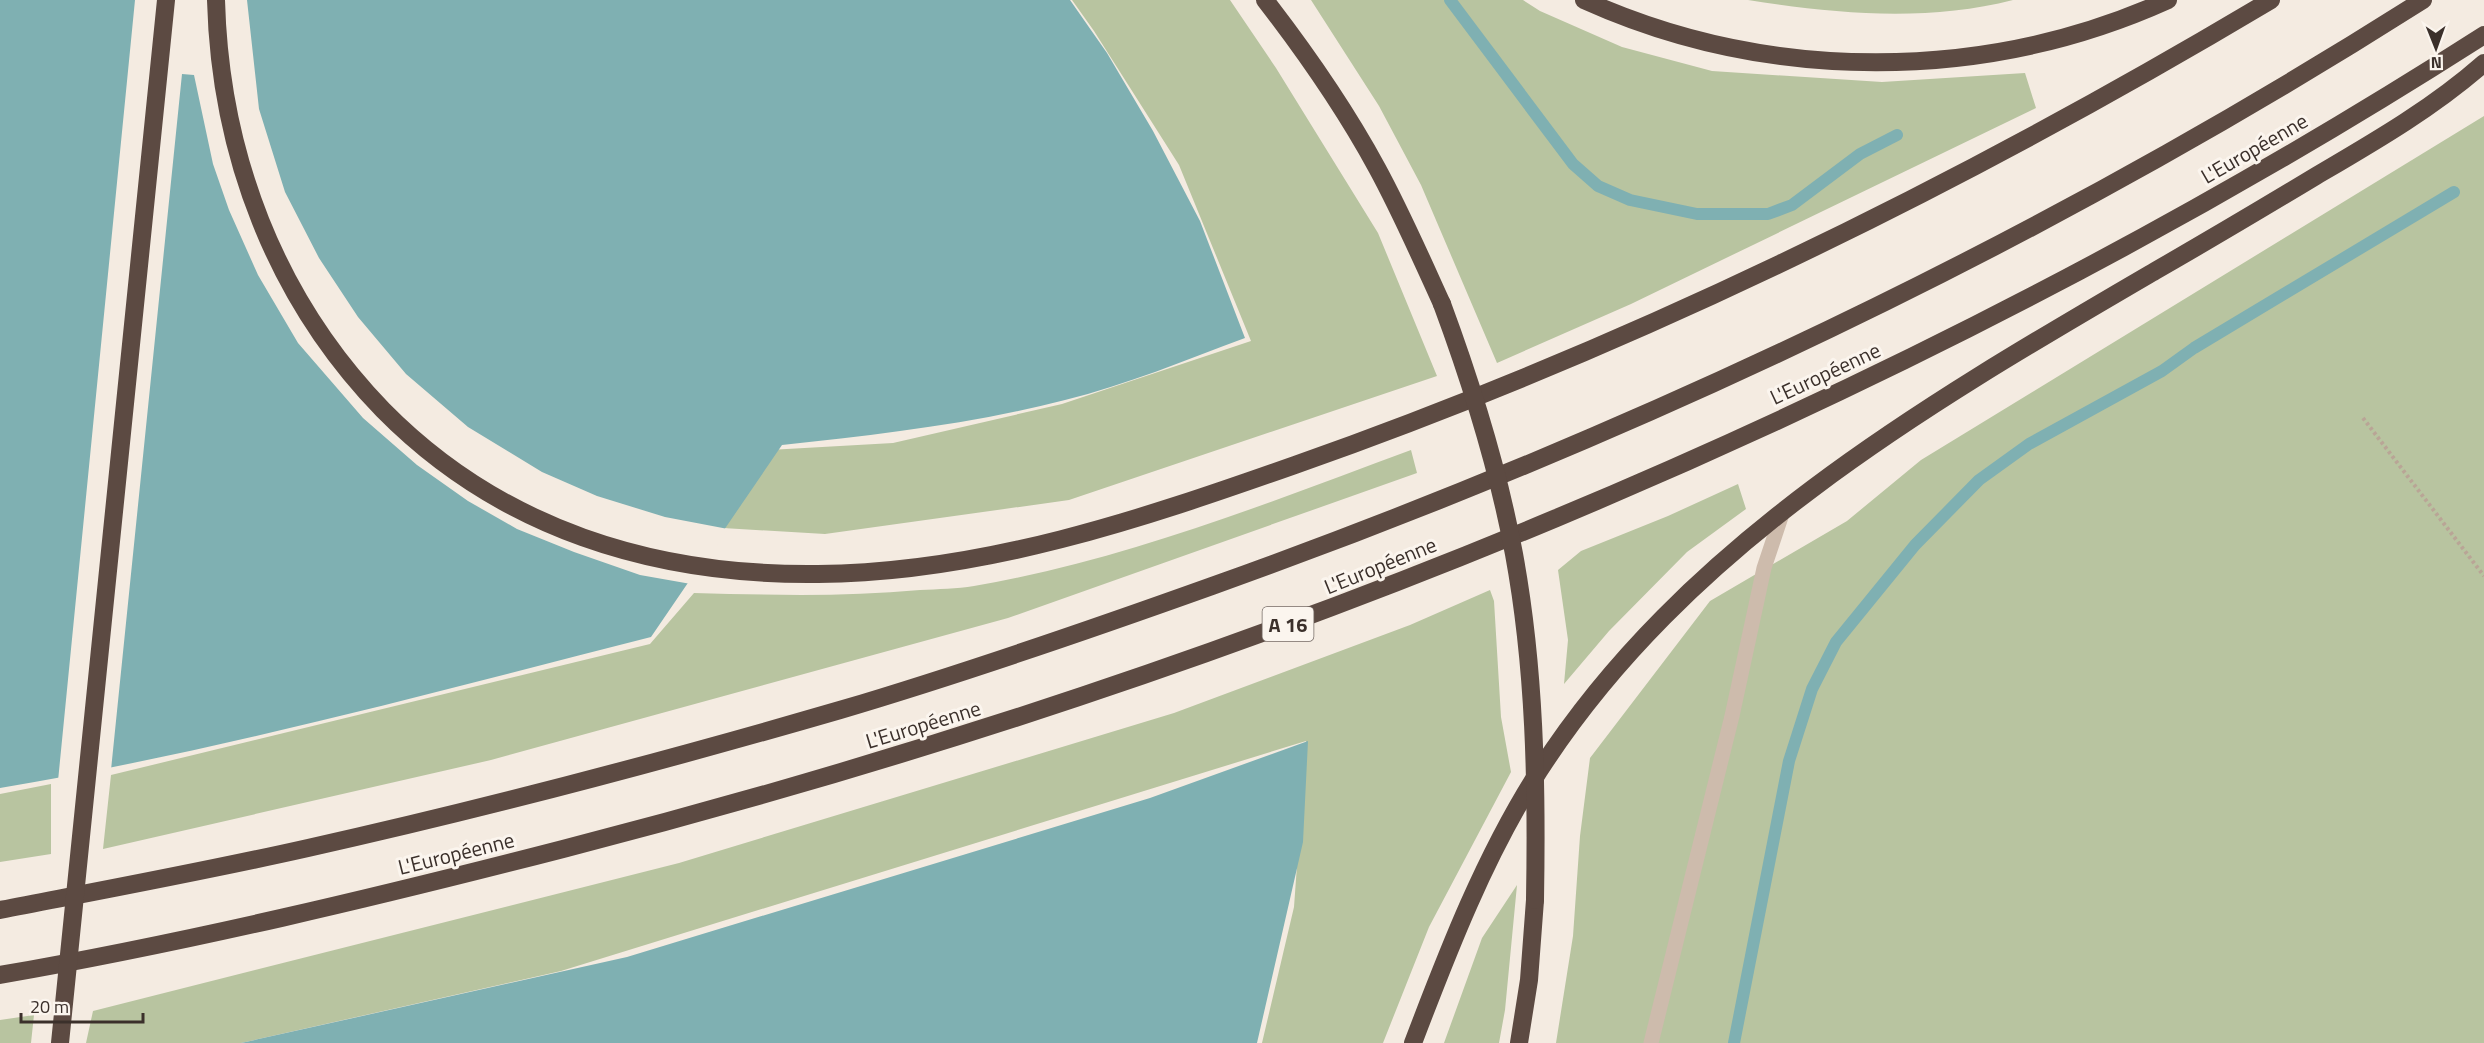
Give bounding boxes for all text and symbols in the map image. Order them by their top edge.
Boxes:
north arrow [2406,18,2466,78]
text: N [2431,51,2442,75]
street label: L'Européenne [2195,104,2313,192]
street label: L'Européenne [1764,333,1886,413]
street label: L'Européenne [1319,528,1441,602]
road number: A 16 [1262,607,1314,641]
street label: L'Européenne [862,691,984,757]
street label: L'Européenne [395,823,517,883]
scale bar [21,986,142,1024]
text: 20 m [30,993,69,1020]

